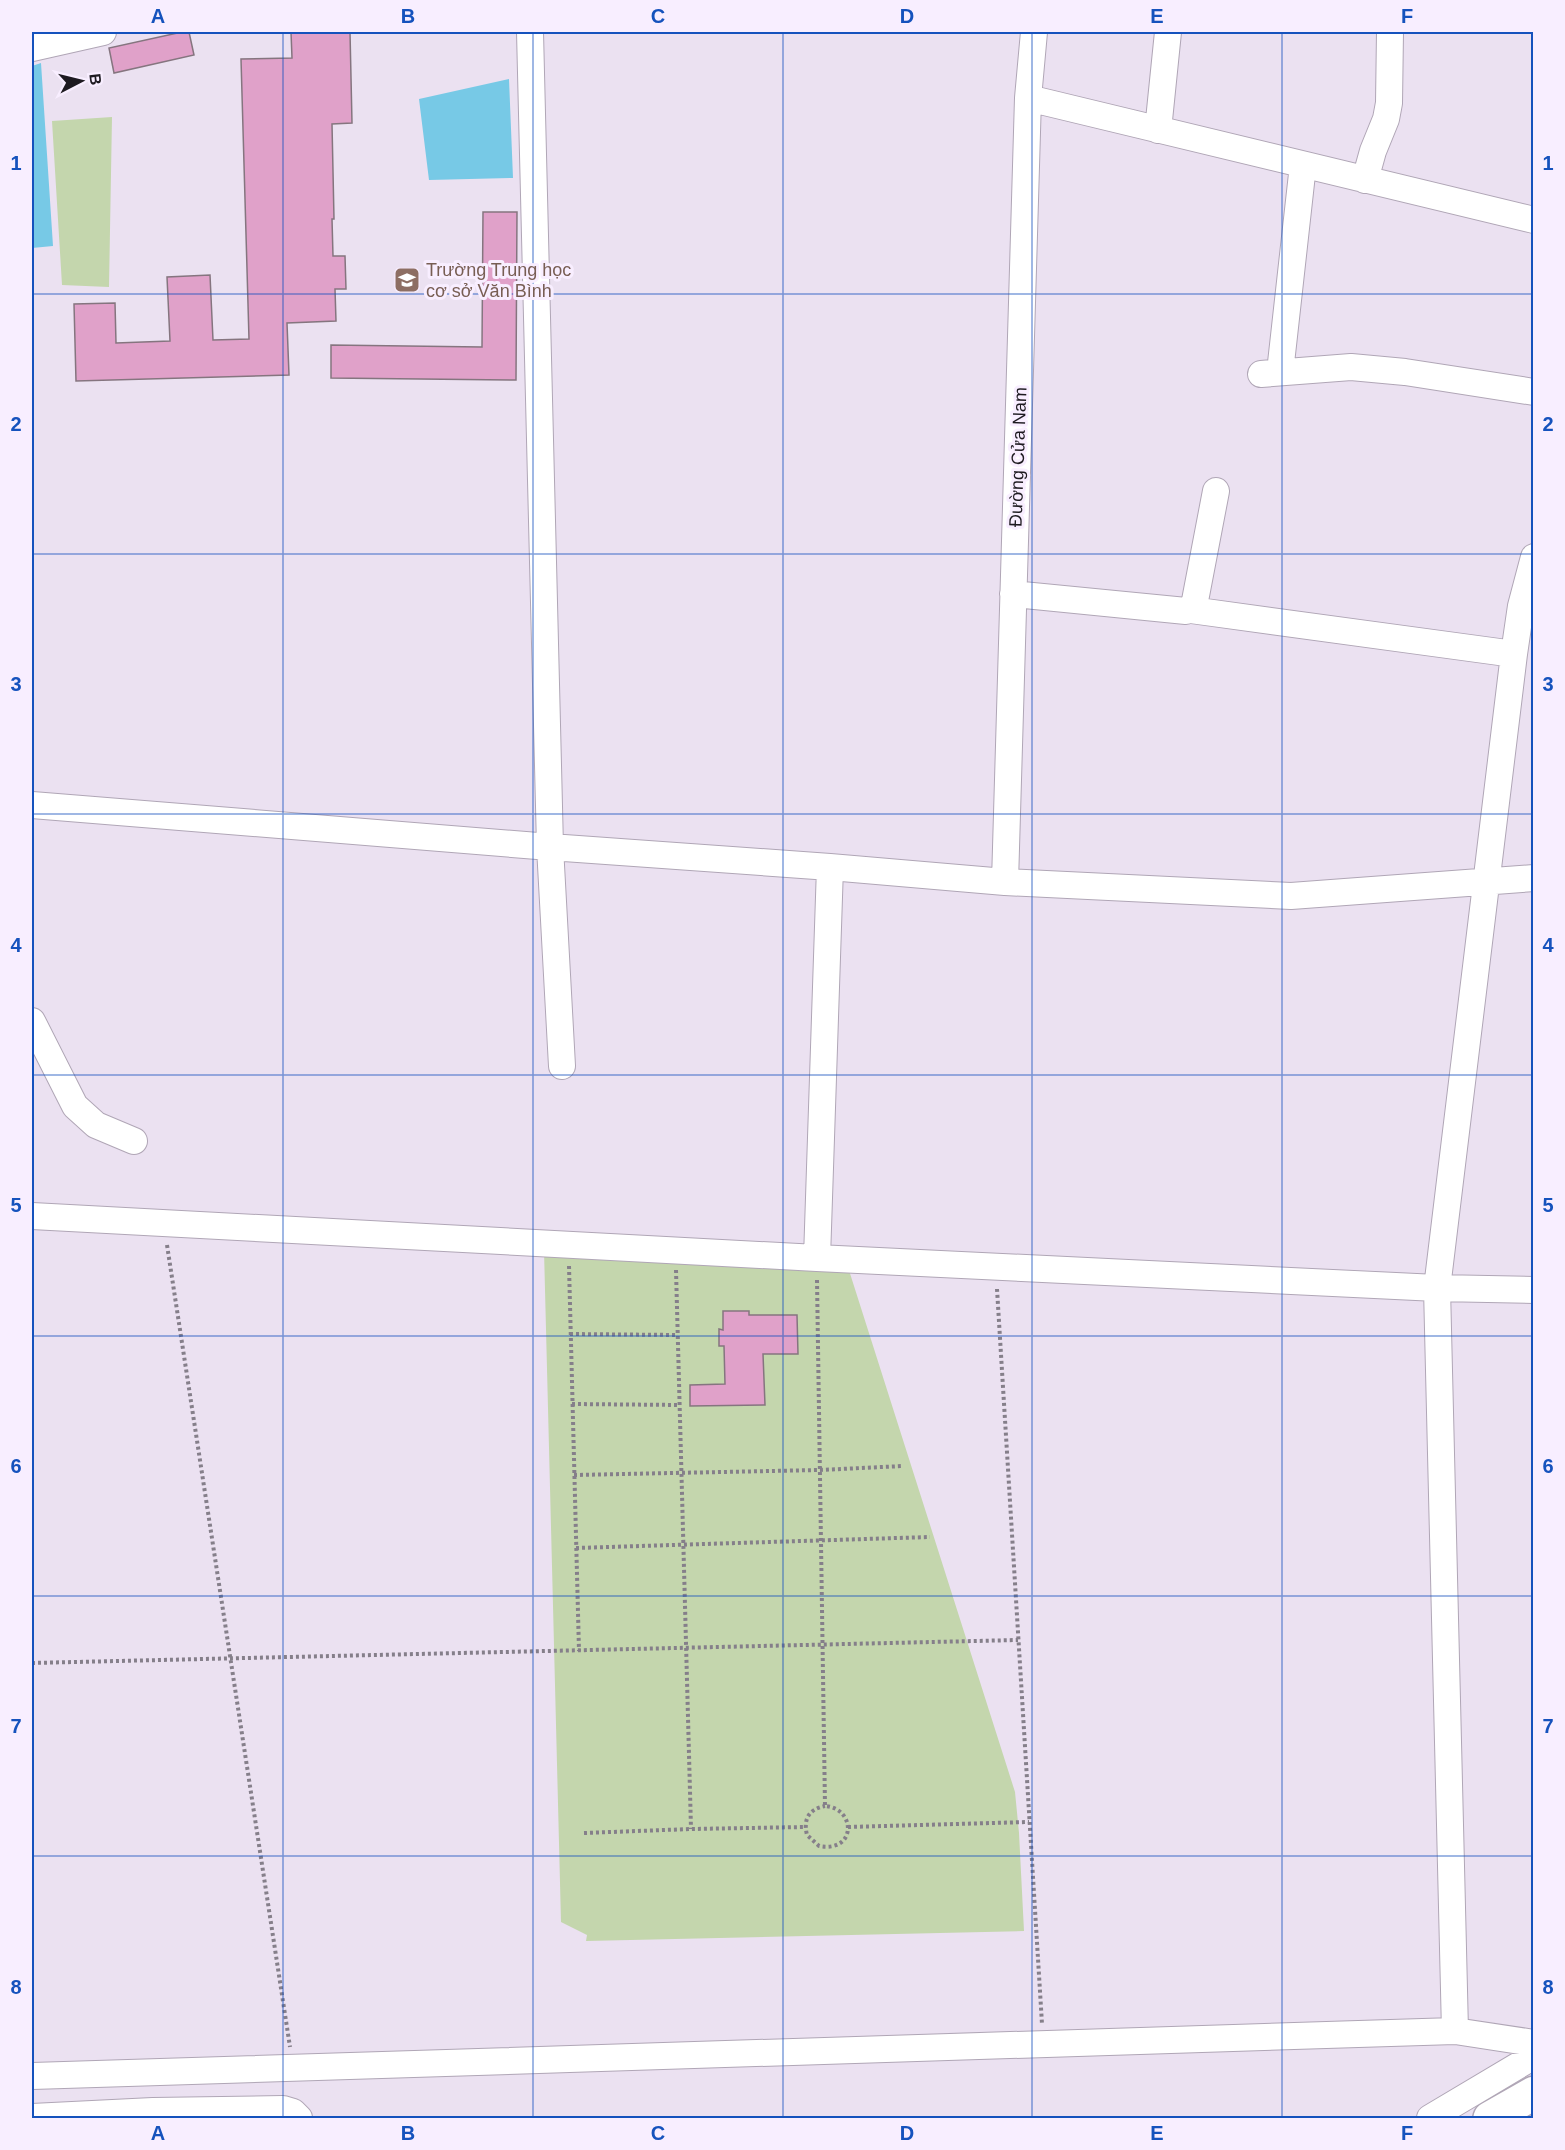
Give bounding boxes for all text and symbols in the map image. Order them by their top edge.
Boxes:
text: A [151,5,165,27]
text: B [401,5,415,27]
text: C [651,5,665,27]
text: D [900,5,914,27]
text: E [1150,5,1164,27]
text: F [1401,5,1413,27]
north arrow [51,51,111,111]
text: B [86,72,105,86]
text: 1 [10,152,22,174]
text: 1 [1542,152,1554,174]
place label: Trường Trung học cơ sở Văn Bình [426,260,571,301]
school or university icon: Trường Trung học cơ sở Văn Bình [392,265,422,295]
street label: Đường Cửa Nam [1006,387,1030,527]
text: 2 [10,413,22,435]
text: 2 [1542,413,1554,435]
text: 3 [10,673,22,695]
text: 3 [1542,673,1554,695]
text: 4 [10,934,22,956]
text: 4 [1542,934,1554,956]
text: 5 [10,1194,22,1216]
text: 5 [1542,1194,1554,1216]
text: 6 [10,1455,22,1477]
text: 6 [1542,1455,1554,1477]
text: 7 [10,1715,22,1737]
text: 7 [1542,1715,1554,1737]
text: 8 [10,1976,22,1998]
text: 8 [1542,1976,1554,1998]
text: A [151,2122,165,2144]
text: B [401,2122,415,2144]
text: C [651,2122,665,2144]
text: D [900,2122,914,2144]
text: E [1150,2122,1164,2144]
text: F [1401,2122,1413,2144]

